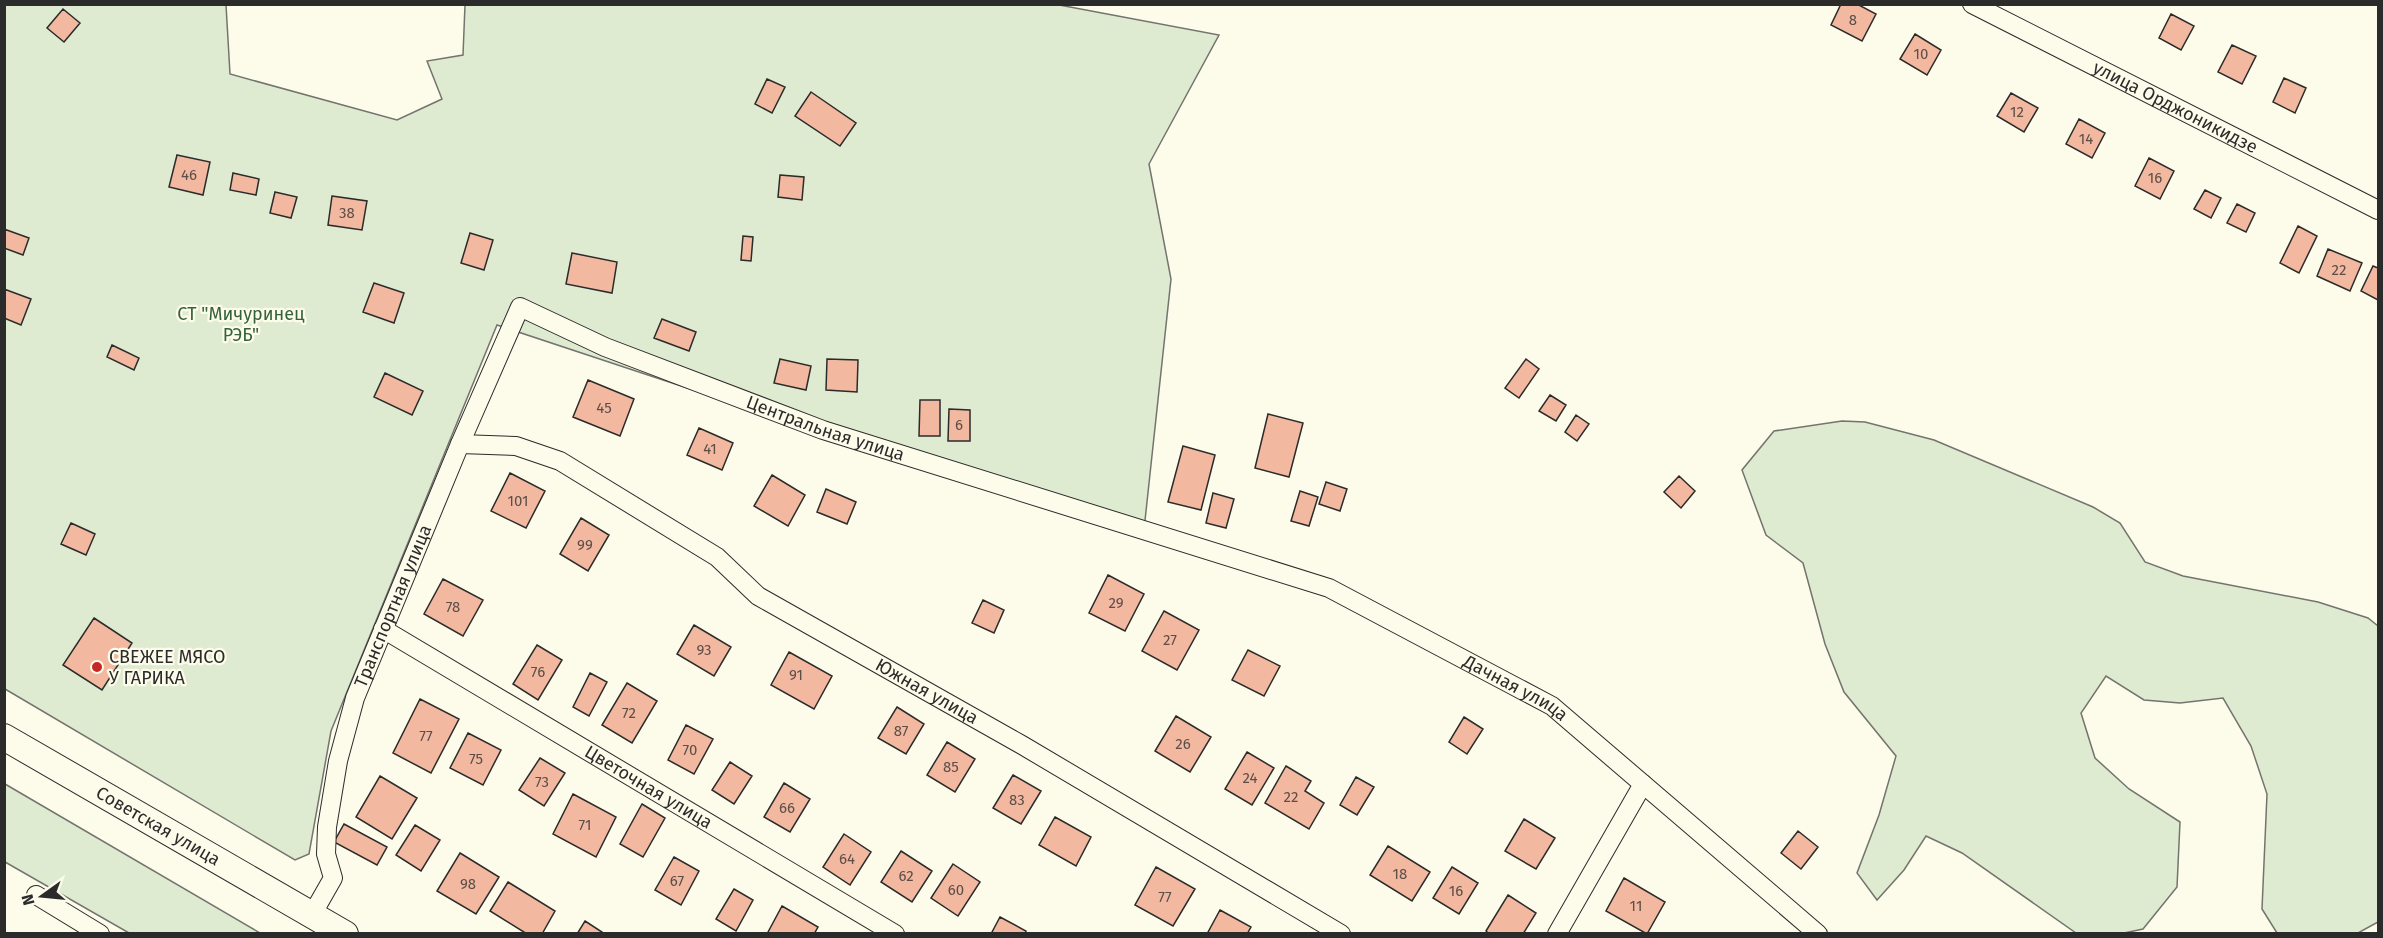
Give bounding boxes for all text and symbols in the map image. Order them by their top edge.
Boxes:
house number: 8 [1849,11,1857,29]
house number: 10 [1914,45,1928,63]
street label: улица Орджоникидзе [2089,56,2261,158]
house number: 12 [2010,103,2024,121]
house number: 14 [2079,130,2093,148]
house number: 46 [181,166,197,184]
house number: 16 [2148,169,2162,187]
house number: 38 [339,204,355,222]
house number: 22 [2332,261,2346,279]
park label: СТ "Мичуринец РЭБ" [177,303,305,346]
street label: Центральная улица [743,391,907,466]
house number: 45 [596,399,612,417]
house number: 6 [955,416,963,434]
house number: 41 [703,440,717,458]
house number: 101 [508,492,529,510]
street label: Транспортная улица [350,522,436,691]
house number: 99 [577,536,593,554]
house number: 29 [1108,594,1124,612]
house number: 78 [446,598,460,616]
house number: 27 [1163,631,1177,649]
house number: 93 [696,641,712,659]
place label: СВЕЖЕЕ МЯСО У ГАРИКА [109,646,226,689]
street label: Дачная улица [1459,650,1572,726]
street label: Южная улица [872,654,982,729]
marker: СВЕЖЕЕ МЯСО У ГАРИКА [90,660,104,674]
house number: 76 [531,663,545,681]
house number: 91 [789,666,803,684]
house number: 72 [622,704,636,722]
house number: 87 [894,722,909,740]
house number: 77 [419,727,433,745]
house number: 26 [1175,735,1191,753]
street label: Цветочная улица [581,741,716,834]
house number: 70 [683,741,697,759]
house number: 75 [469,750,483,768]
house number: 85 [943,758,959,776]
house number: 24 [1242,769,1258,787]
house number: 73 [535,773,549,791]
street label: Советская улица [92,782,224,871]
house number: 22 [1284,788,1298,806]
house number: 83 [1009,791,1025,809]
house number: 66 [779,799,795,817]
house number: 71 [579,816,591,834]
house number: 64 [839,850,855,868]
house number: 18 [1393,865,1407,883]
north arrow [12,866,72,926]
house number: 62 [898,867,914,885]
house number: 67 [670,872,684,890]
house number: 98 [460,875,476,893]
house number: 60 [948,881,964,899]
house number: 16 [1449,882,1463,900]
house number: 77 [1158,888,1172,906]
text: N [17,892,39,907]
house number: 11 [1630,897,1642,915]

